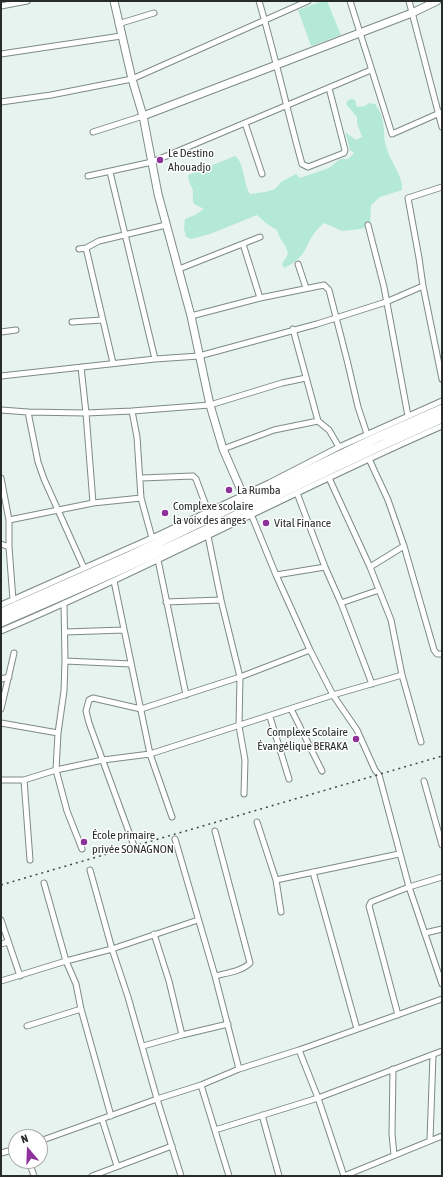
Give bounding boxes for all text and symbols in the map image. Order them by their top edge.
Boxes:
place label: Le Destino Ahouadjo [168,146,214,174]
marker: Le Destino Ahouadjo [155,155,165,165]
place label: La Rumba [237,483,281,497]
marker: La Rumba [224,485,234,495]
place label: Complexe scolaire la voix des anges [173,499,253,527]
marker: Complexe scolaire la voix des anges [160,508,170,518]
place label: Vital Finance [274,516,331,530]
marker: Vital Finance [261,518,271,528]
place label: Complexe Scolaire Évangélique BERAKA [257,725,348,753]
marker: Complexe Scolaire Évangélique BERAKA [351,734,361,744]
place label: École primaire privée SONAGNON [92,828,174,856]
marker: École primaire privée SONAGNON [79,837,89,847]
north arrow [8,1129,48,1169]
text: N [19,1132,29,1145]

